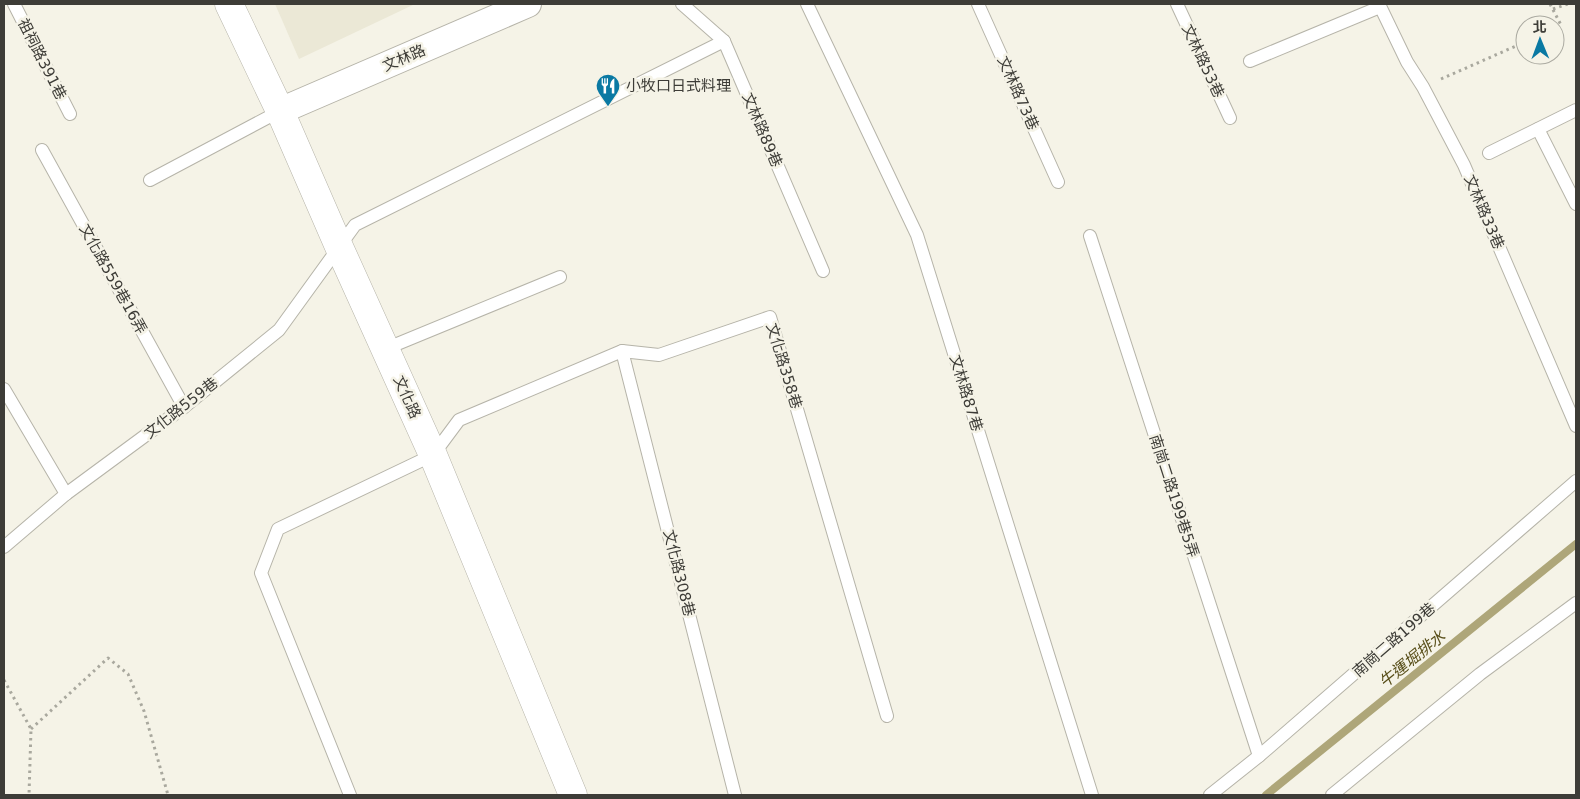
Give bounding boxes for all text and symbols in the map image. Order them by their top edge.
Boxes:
street label: 祖祠路391巷 [14,15,70,103]
north arrow [1515,15,1565,65]
text: 北 [1533,19,1547,35]
street label: 文林路53巷 [1178,21,1228,101]
street label: 文林路 [380,41,428,75]
street label: 文林路73巷 [994,53,1042,133]
restaurant icon: 小牧口日式料理 [595,73,621,107]
place label: 小牧口日式料理 [626,77,731,95]
street label: 文林路89巷 [738,90,786,170]
street label: 文林路33巷 [1460,172,1508,252]
street label: 文化路559巷16弄 [75,221,151,337]
street label: 文化路358巷 [762,321,806,411]
street label: 文林路87巷 [946,353,986,433]
street label: 文化路 [390,373,424,421]
street label: 文化路559巷 [141,374,221,442]
street label: 南崗二路199巷5弄 [1146,432,1202,560]
street label: 文化路308巷 [660,528,698,618]
street label: 南崗二路199巷 [1349,599,1439,681]
water label: 牛運堀排水 [1375,626,1450,692]

